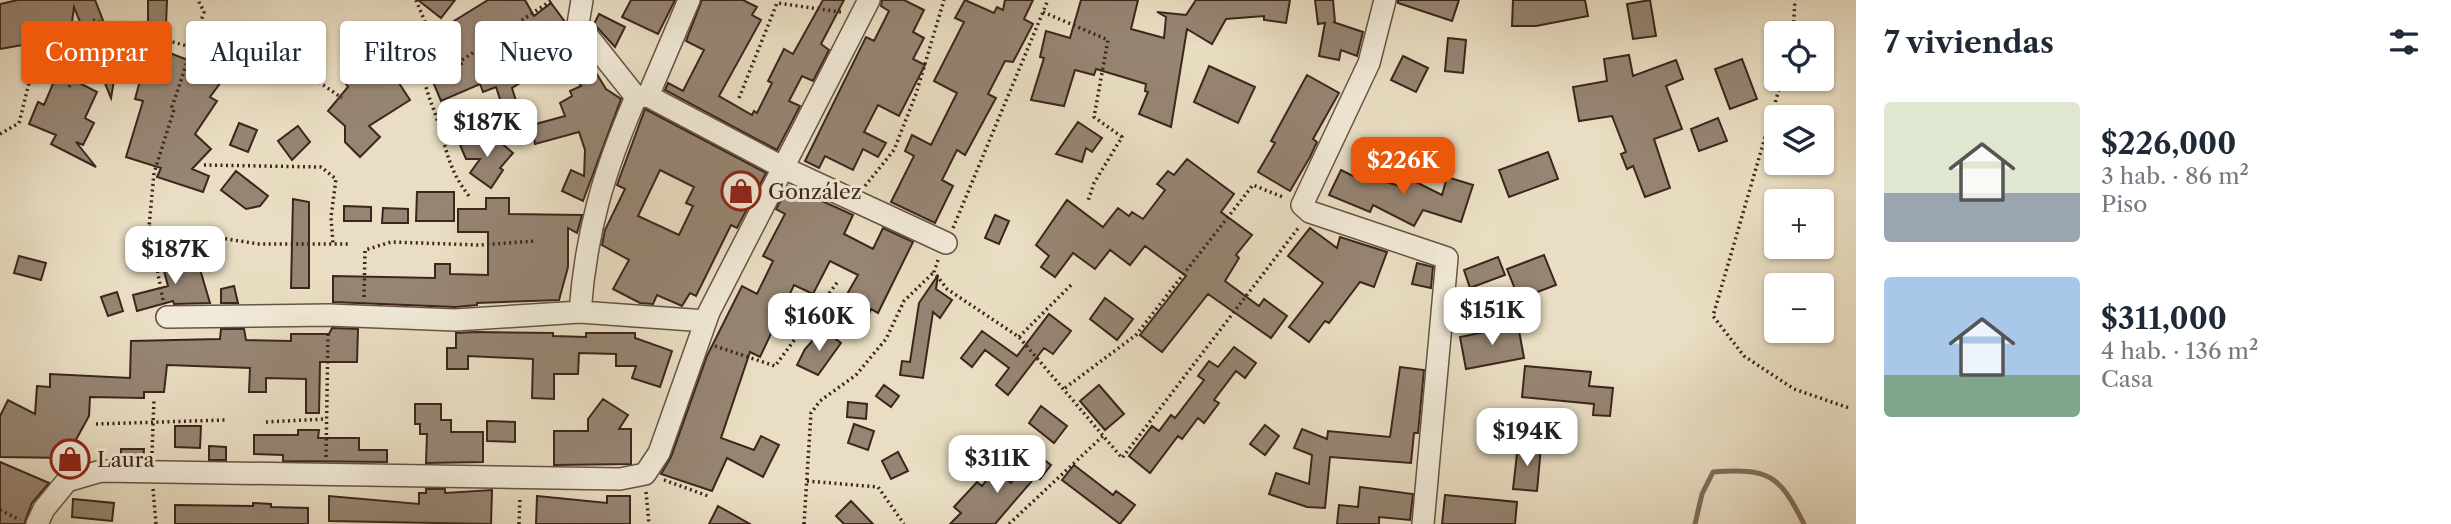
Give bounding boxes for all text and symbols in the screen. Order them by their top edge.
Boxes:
chip: Comprar [21,21,172,84]
chip: Alquilar [186,21,326,84]
chip: Filtros [340,21,461,84]
chip: Nuevo [475,21,597,84]
map controls [1764,21,1834,343]
button: locate [1764,21,1834,91]
icon: filters [2385,23,2423,61]
text: 7 viviendas [1884,24,2054,61]
pin: $187K [438,100,536,159]
button: layers [1764,105,1834,175]
text: $187K [453,108,521,136]
text: $226,000 [2101,125,2236,162]
icon: home [1940,130,2024,214]
pin: $226K [1354,138,1452,197]
text: $226K [1367,146,1439,174]
text: 3 hab. · 86 m² [2101,162,2249,190]
shop icon: González [720,170,762,212]
place label: González [768,179,862,204]
button: + [1764,189,1834,259]
text: Piso [2101,190,2147,218]
pin: $187K [126,226,224,286]
text: $187K [141,235,209,263]
button: − [1764,273,1834,343]
pin: $151K [1443,288,1541,347]
pin: $160K [770,294,868,353]
text: $151K [1460,296,1524,324]
text: $311,000 [2101,300,2227,337]
text: $160K [784,302,854,330]
icon: home [1940,305,2024,389]
text: 4 hab. · 136 m² [2101,337,2258,365]
text: Casa [2101,365,2153,393]
pin: $194K [1478,408,1576,468]
text: $194K [1493,417,1561,445]
pin: $311K [948,435,1046,495]
shop icon: Laura [49,438,91,480]
text: $311K [965,444,1029,472]
place label: Laura [97,447,156,472]

